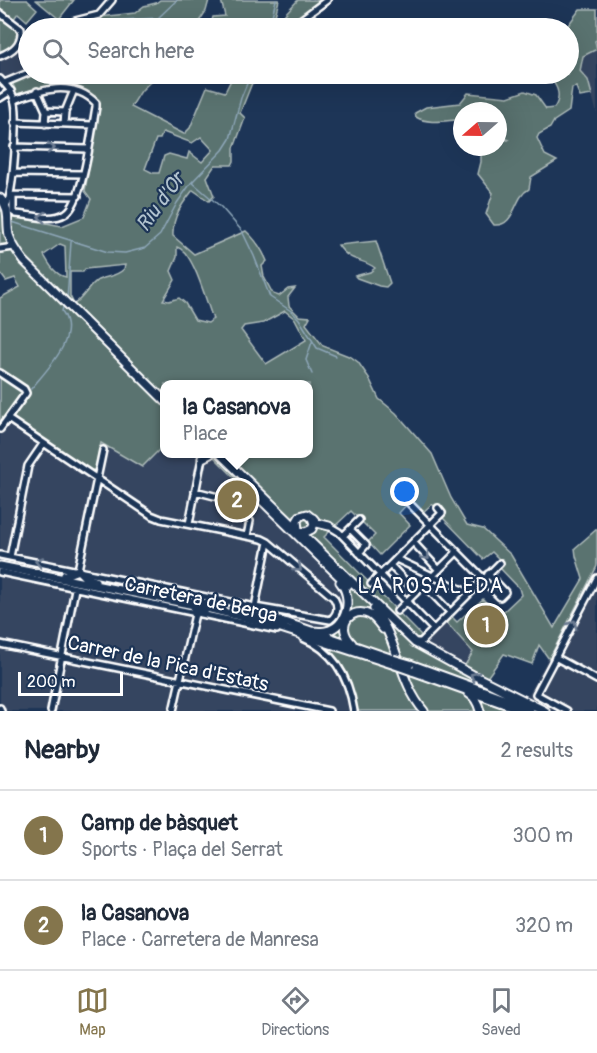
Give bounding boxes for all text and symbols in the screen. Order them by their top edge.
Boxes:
search box [18,18,579,84]
icon: search [39,35,72,68]
text: Search here [87,37,194,65]
north arrow [453,102,507,156]
one-way arrow [47,142,56,154]
water label: Riu d'Or [130,166,192,237]
one-way arrow [38,211,47,224]
popup [160,380,313,458]
text: la Casanova [182,393,291,421]
text: Place [182,421,227,446]
your location [390,477,419,506]
pin: 2 [218,478,256,522]
one-way arrow [419,548,430,559]
one-way arrow [35,556,45,569]
one-way arrow [291,561,302,572]
street label: Carretera de Berga [122,571,280,628]
district label: LA ROSALEDA [357,573,505,600]
pin: 1 [466,602,506,648]
one-way arrow [566,619,577,630]
street label: Carrer de la Pica d'Estats [65,630,271,697]
scale bar [18,669,123,696]
one-way arrow [469,671,480,683]
text: 200 m [27,672,75,692]
text: Nearby [24,734,100,766]
text: 2 results [501,738,573,763]
text: Camp de bàsquet [81,809,238,837]
text: 1 [40,823,47,848]
text: 300 m [512,823,573,848]
text: Sports · Plaça del Serrat [81,837,283,862]
text: la Casanova [81,899,189,927]
text: 2 [38,913,49,938]
text: 320 m [515,913,573,938]
text: Place · Carretera de Manresa [81,927,319,952]
tab: Map [76,984,109,1040]
tab: Directions [261,984,329,1040]
tab: Saved [481,984,521,1040]

